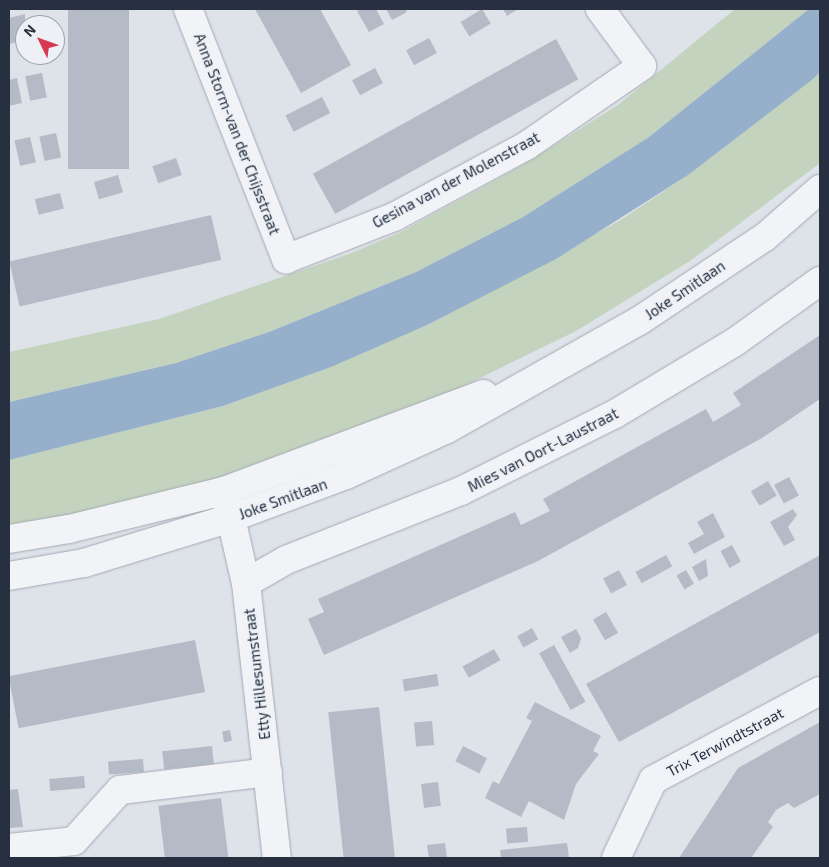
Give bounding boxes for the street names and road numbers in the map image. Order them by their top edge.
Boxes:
street label: Anna Storm-van der Chijsstraat [190,30,284,238]
street label: Gesina van der Molenstraat [369,128,543,232]
street label: Joke Smitlaan [641,257,729,323]
street label: Mies van Oort-Laustraat [464,404,622,496]
street label: Joke Smitlaan [236,475,330,523]
street label: Etty Hillesumstraat [240,607,274,741]
street label: Trix Terwindtstraat [663,704,787,780]

